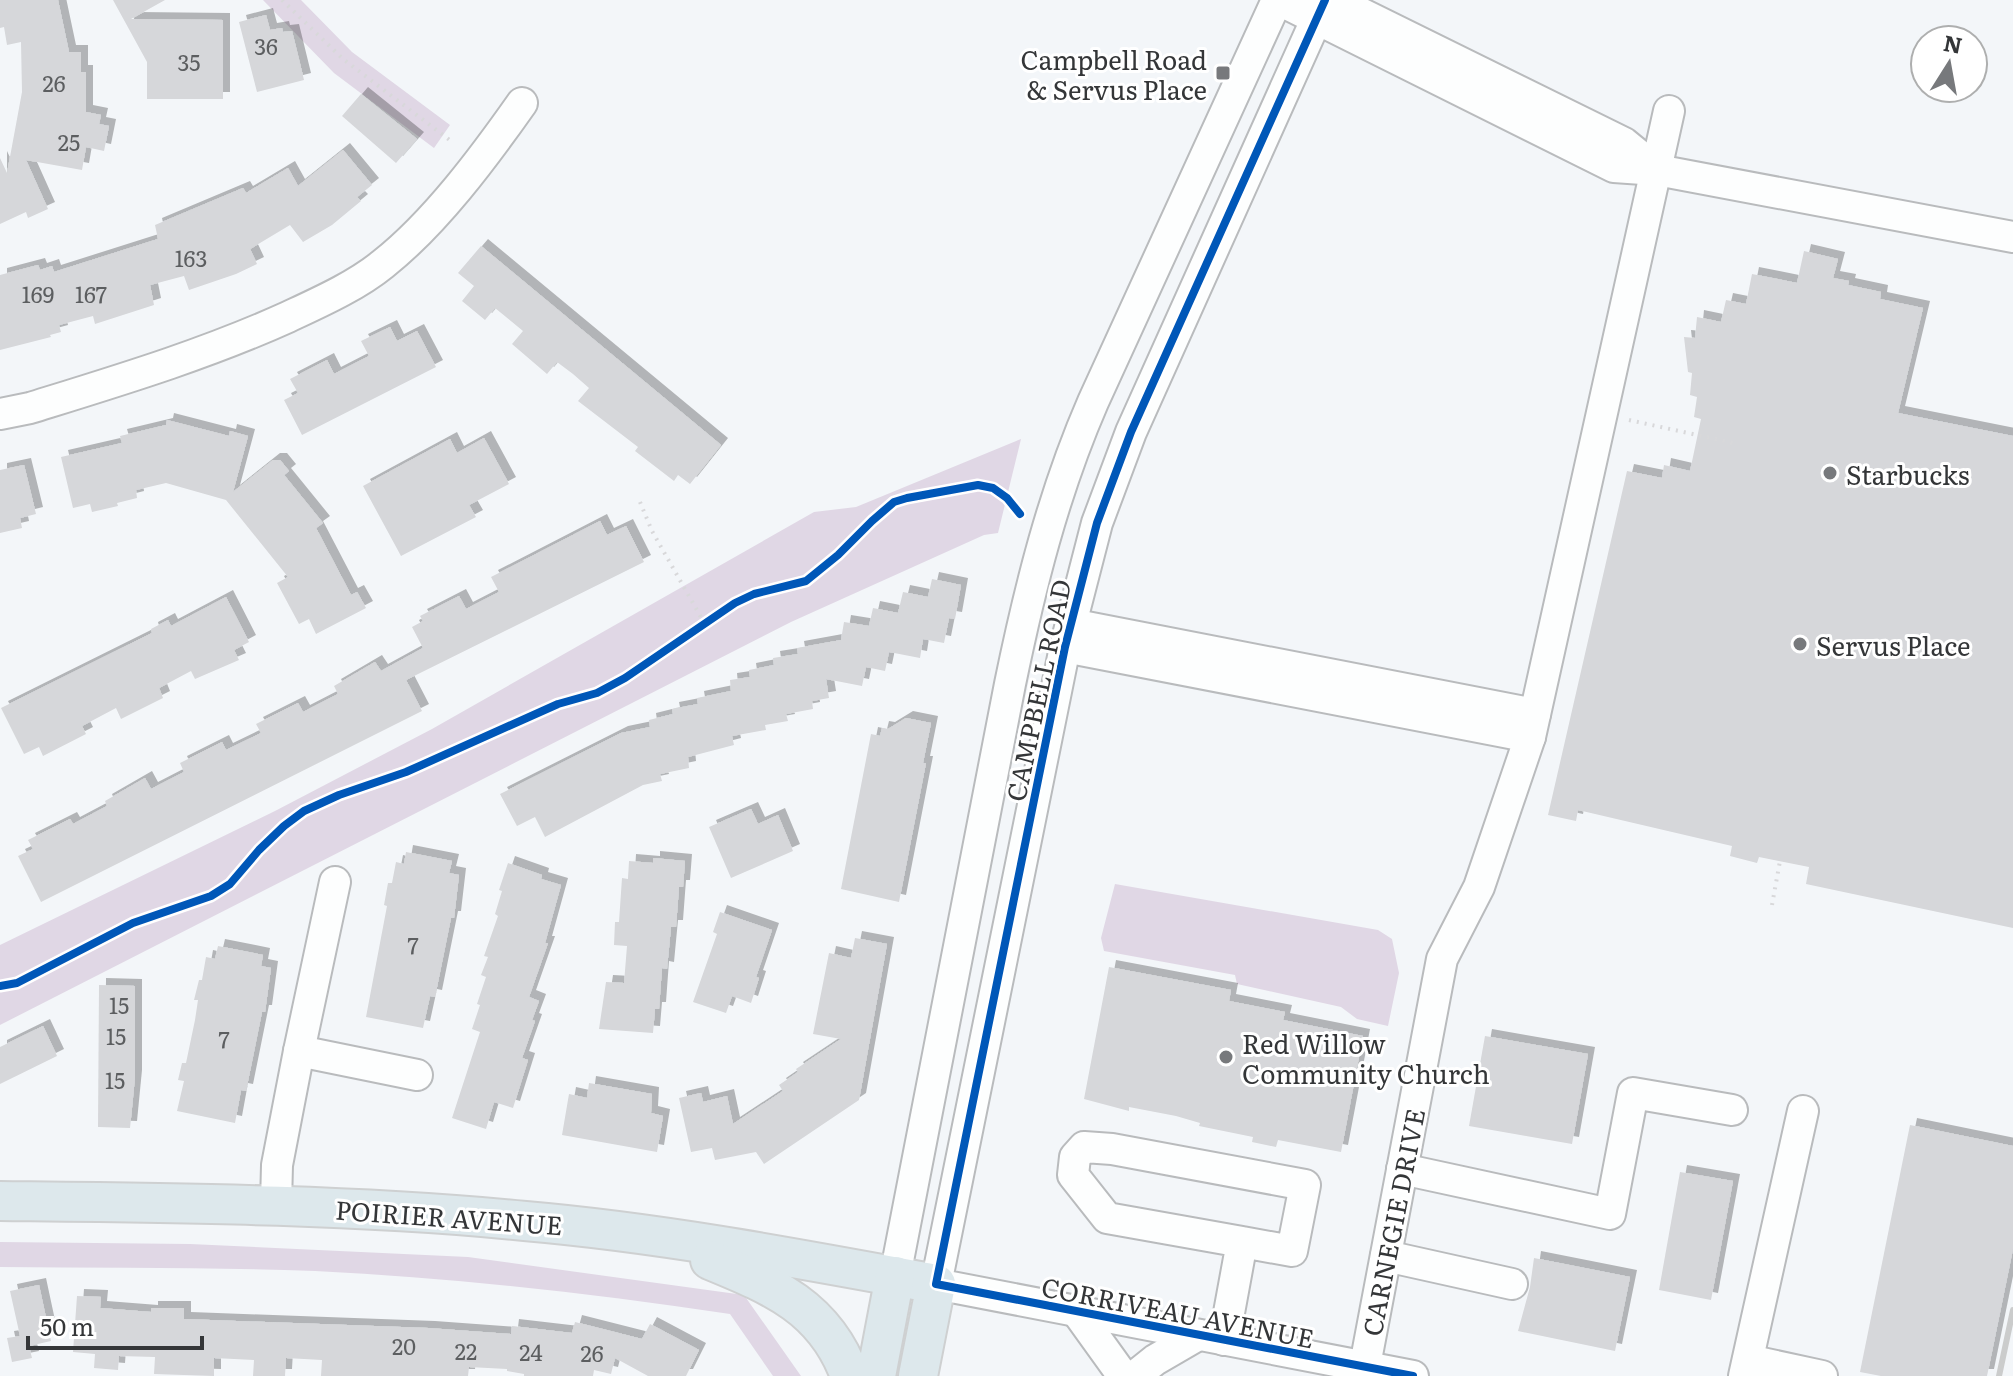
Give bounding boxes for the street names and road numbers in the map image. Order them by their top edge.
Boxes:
street label: CAMPBELL ROAD [994,575,1080,805]
street label: CARNEGIE DRIVE [1351,1105,1433,1339]
street label: POIRIER AVENUE [334,1189,564,1243]
street label: CORRIVEAU AVENUE [1038,1265,1318,1357]

